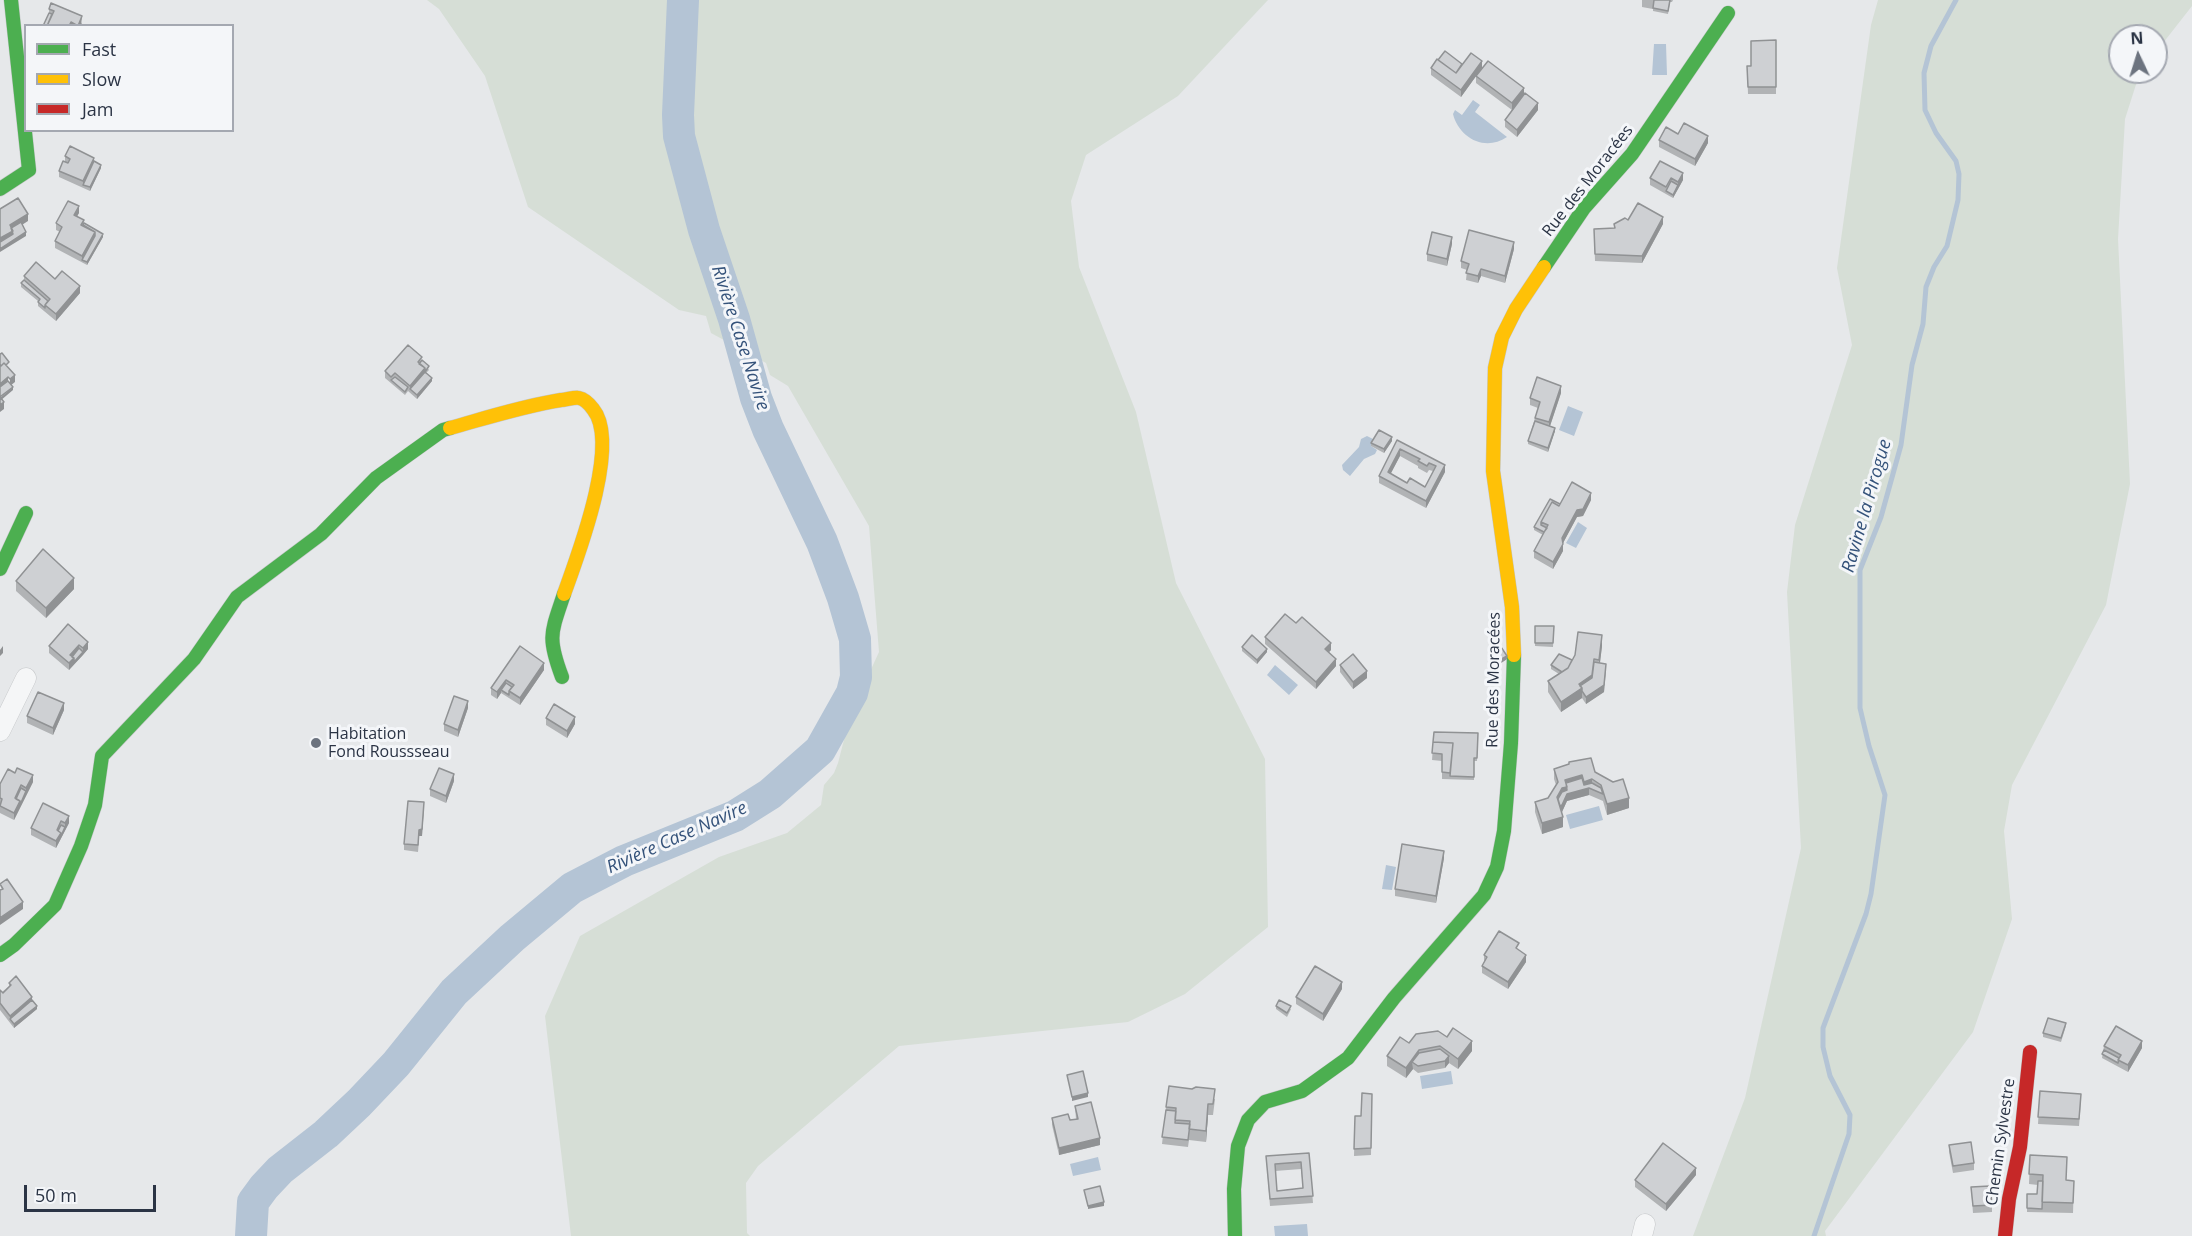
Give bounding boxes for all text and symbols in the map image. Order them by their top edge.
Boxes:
legend [24,24,234,132]
north arrow [2108,24,2168,84]
text: N [2130,27,2144,49]
text: Fast [82,37,116,61]
text: Slow [82,67,121,91]
text: Jam [82,97,114,121]
street label: Rue des Moracées [1539,121,1637,241]
water label: Rivière Case Navire [706,263,774,413]
water label: Ravine la Pirogue [1838,437,1896,575]
street label: Rue des Moracées [1483,612,1505,748]
place label: Habitation Fond Roussseau [328,724,450,762]
marker: Habitation Fond Roussseau [309,736,323,750]
water label: Rivière Case Navire [603,797,751,879]
street label: Chemin Sylvestre [1983,1077,2019,1207]
scale bar [27,1173,159,1211]
text: 50 m [35,1183,77,1207]

